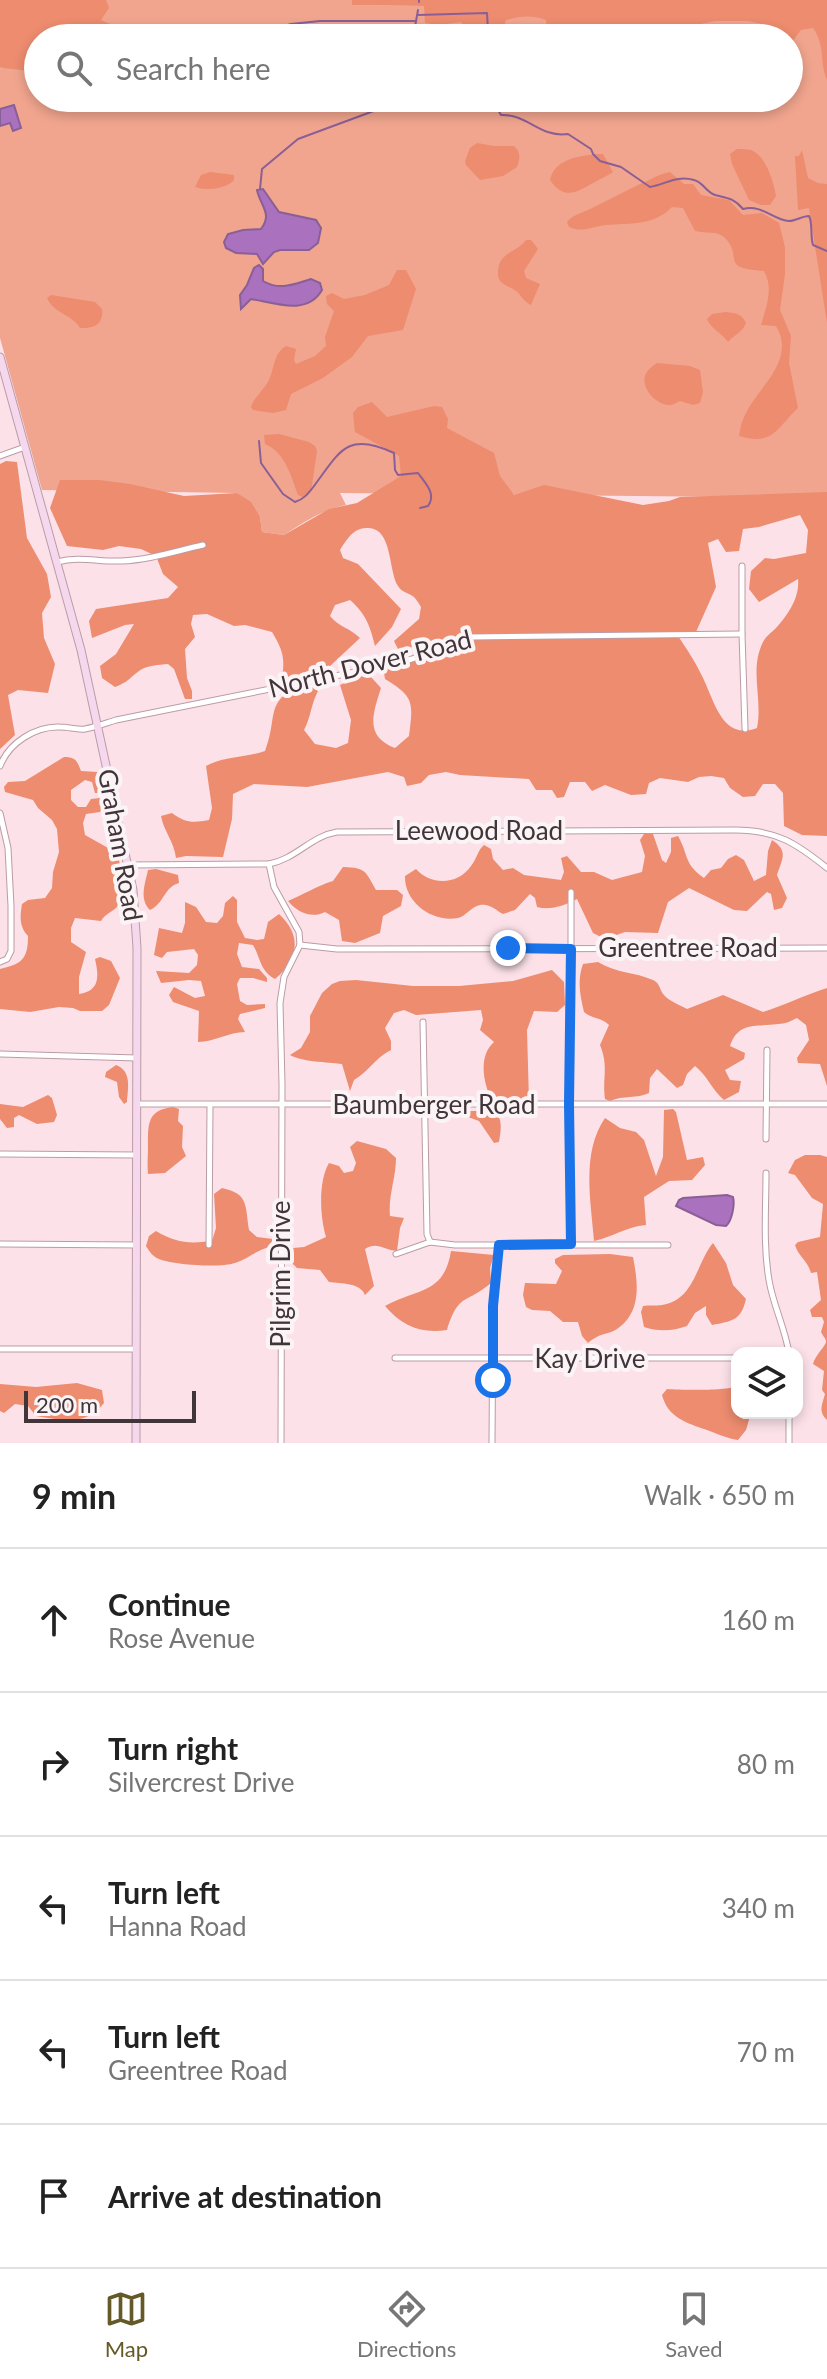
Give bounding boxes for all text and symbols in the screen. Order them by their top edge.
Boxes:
search box [24,24,803,112]
icon: search [52,46,96,90]
text: Search here [116,50,271,86]
street label: North Dover Road [265,622,475,704]
street label: Graham Road [92,766,150,923]
street label: Leewood Road [395,814,563,846]
route end [490,930,526,966]
street label: Greentree Road [598,931,778,963]
street label: Baumberger Road [332,1088,536,1120]
street label: Pilgrim Drive [264,1200,296,1348]
street label: Kay Drive [534,1342,646,1374]
map controls [731,1347,803,1419]
button: layers [731,1347,803,1419]
route start [475,1362,511,1398]
scale bar [24,1387,196,1423]
text: 200 m [36,1391,98,1418]
text: 9 min [32,1475,116,1516]
text: Walk · 650 m [644,1479,795,1511]
text: Continue [108,1586,231,1622]
icon: ahead [32,1598,76,1642]
text: 160 m [722,1604,795,1636]
text: Rose Avenue [108,1622,255,1654]
text: Turn right [108,1730,238,1766]
icon: right [32,1742,76,1786]
text: 80 m [737,1748,795,1780]
text: Silvercrest Drive [108,1766,294,1798]
text: Turn left [108,1874,220,1910]
icon: left [32,1886,76,1930]
text: 340 m [722,1892,795,1924]
text: Hanna Road [108,1910,247,1942]
text: Turn left [108,2018,220,2054]
icon: left [32,2030,76,2074]
text: 70 m [737,2036,795,2068]
text: Greentree Road [108,2054,288,2086]
icon: arrive [32,2174,76,2218]
text: Arrive at destination [108,2178,382,2214]
tab: Map [104,2287,148,2362]
tab: Directions [357,2287,456,2362]
tab: Saved [665,2287,723,2362]

